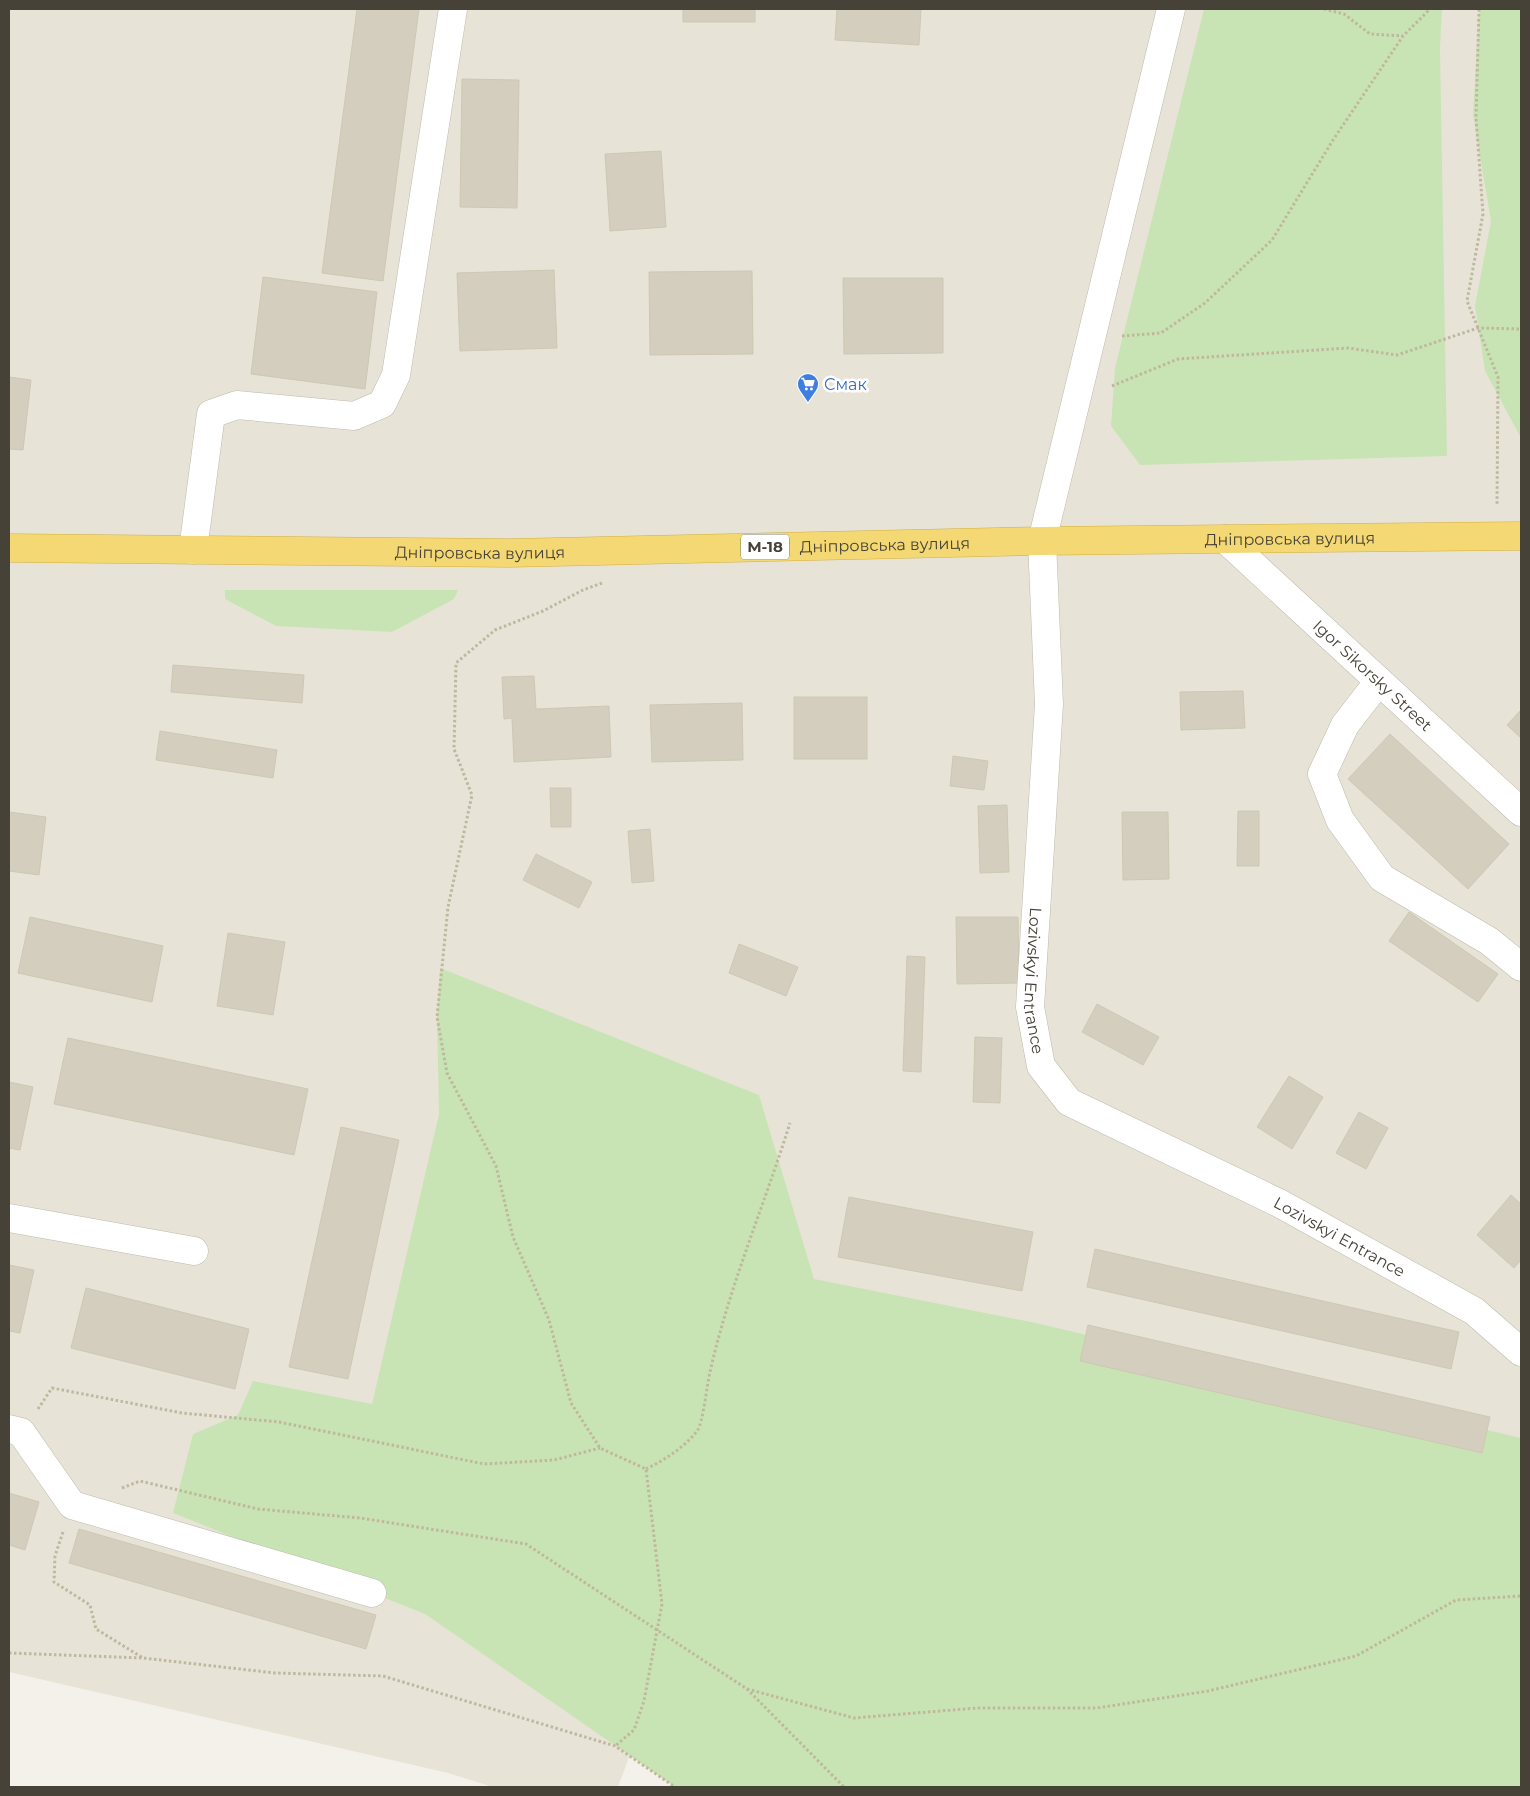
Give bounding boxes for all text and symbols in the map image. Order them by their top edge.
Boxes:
supermarket icon: Смак [796,372,820,403]
place label: Смак [824,375,867,394]
street label: Дніпровська вулиця [1205,529,1375,549]
road number: М-18 [741,534,789,560]
street label: Дніпровська вулиця [799,534,970,556]
street label: Дніпровська вулиця [395,543,565,563]
street label: Igor Sikorsky Street [1309,616,1436,735]
street label: Lozivskyi Entrance [1020,907,1048,1055]
street label: Lozivskyi Entrance [1270,1193,1408,1281]

